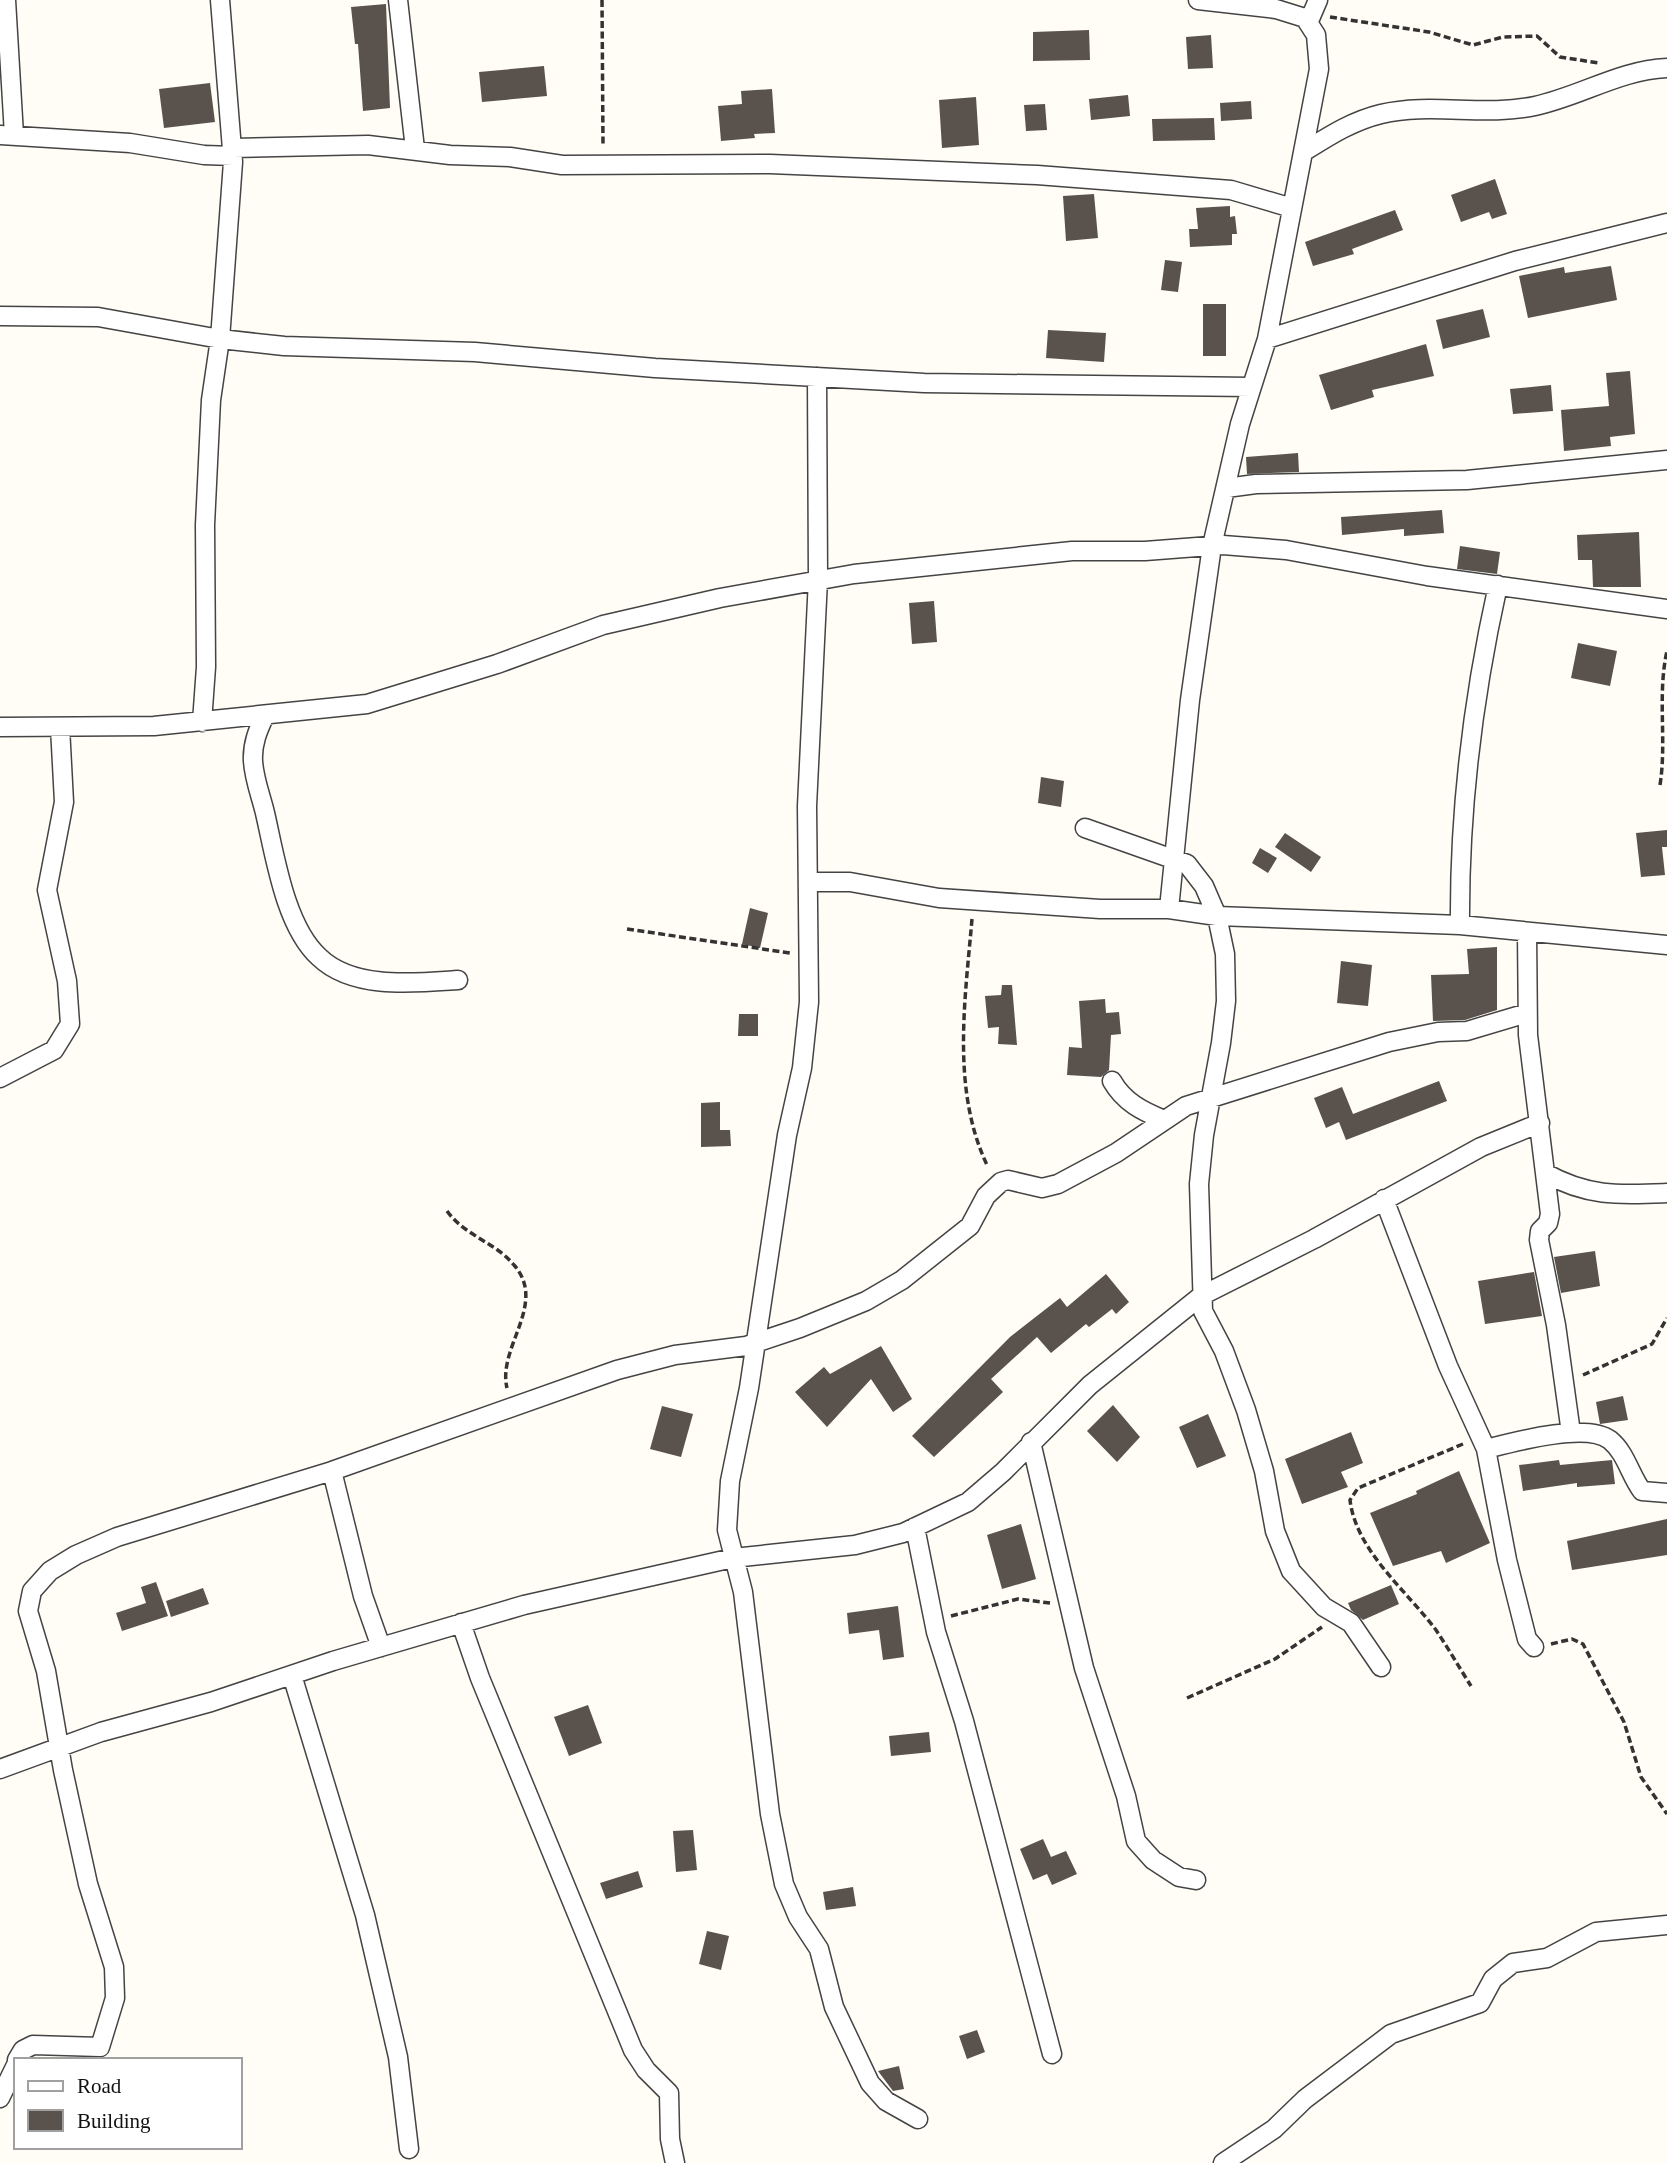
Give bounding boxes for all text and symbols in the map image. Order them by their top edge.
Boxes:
legend [14,2058,242,2149]
text: Road [77,2074,122,2098]
text: Building [77,2109,151,2133]

